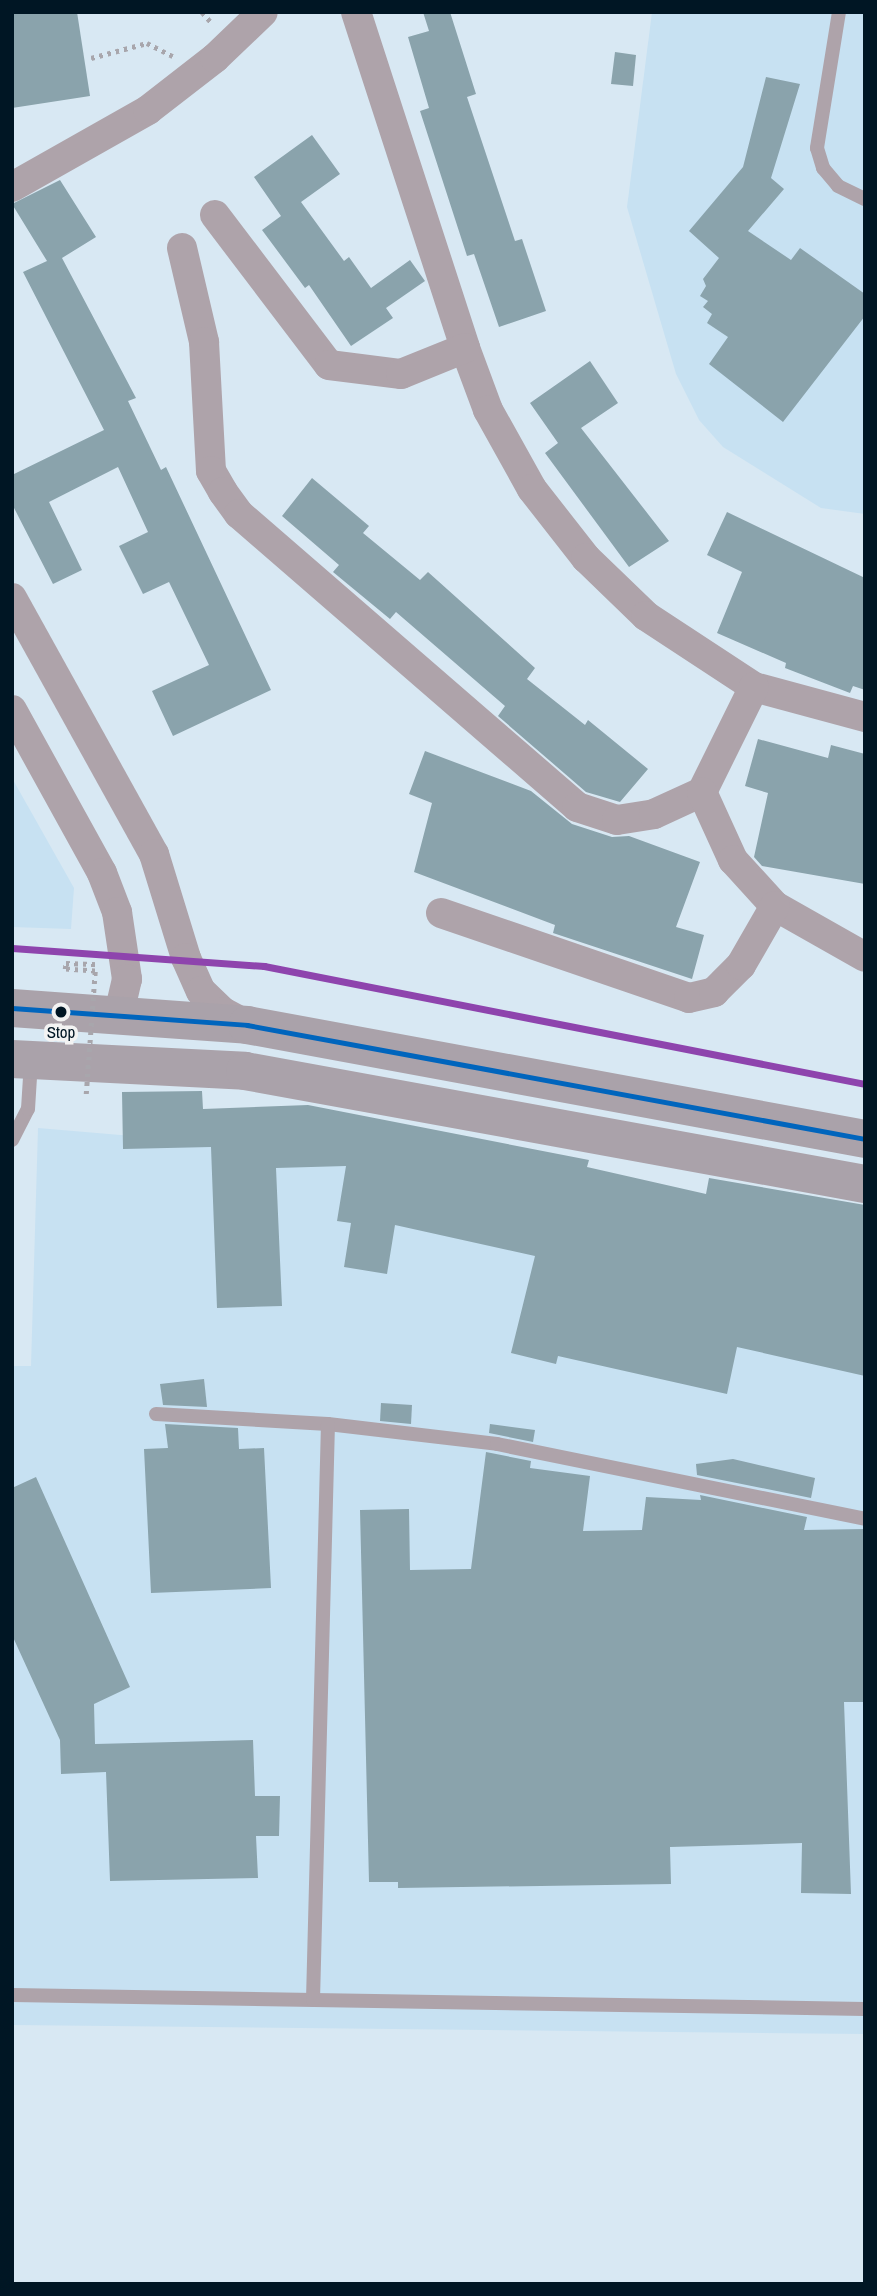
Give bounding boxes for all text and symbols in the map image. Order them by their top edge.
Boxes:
marker: Stop [54,1005,68,1019]
place label: Stop [47,1022,75,1042]

